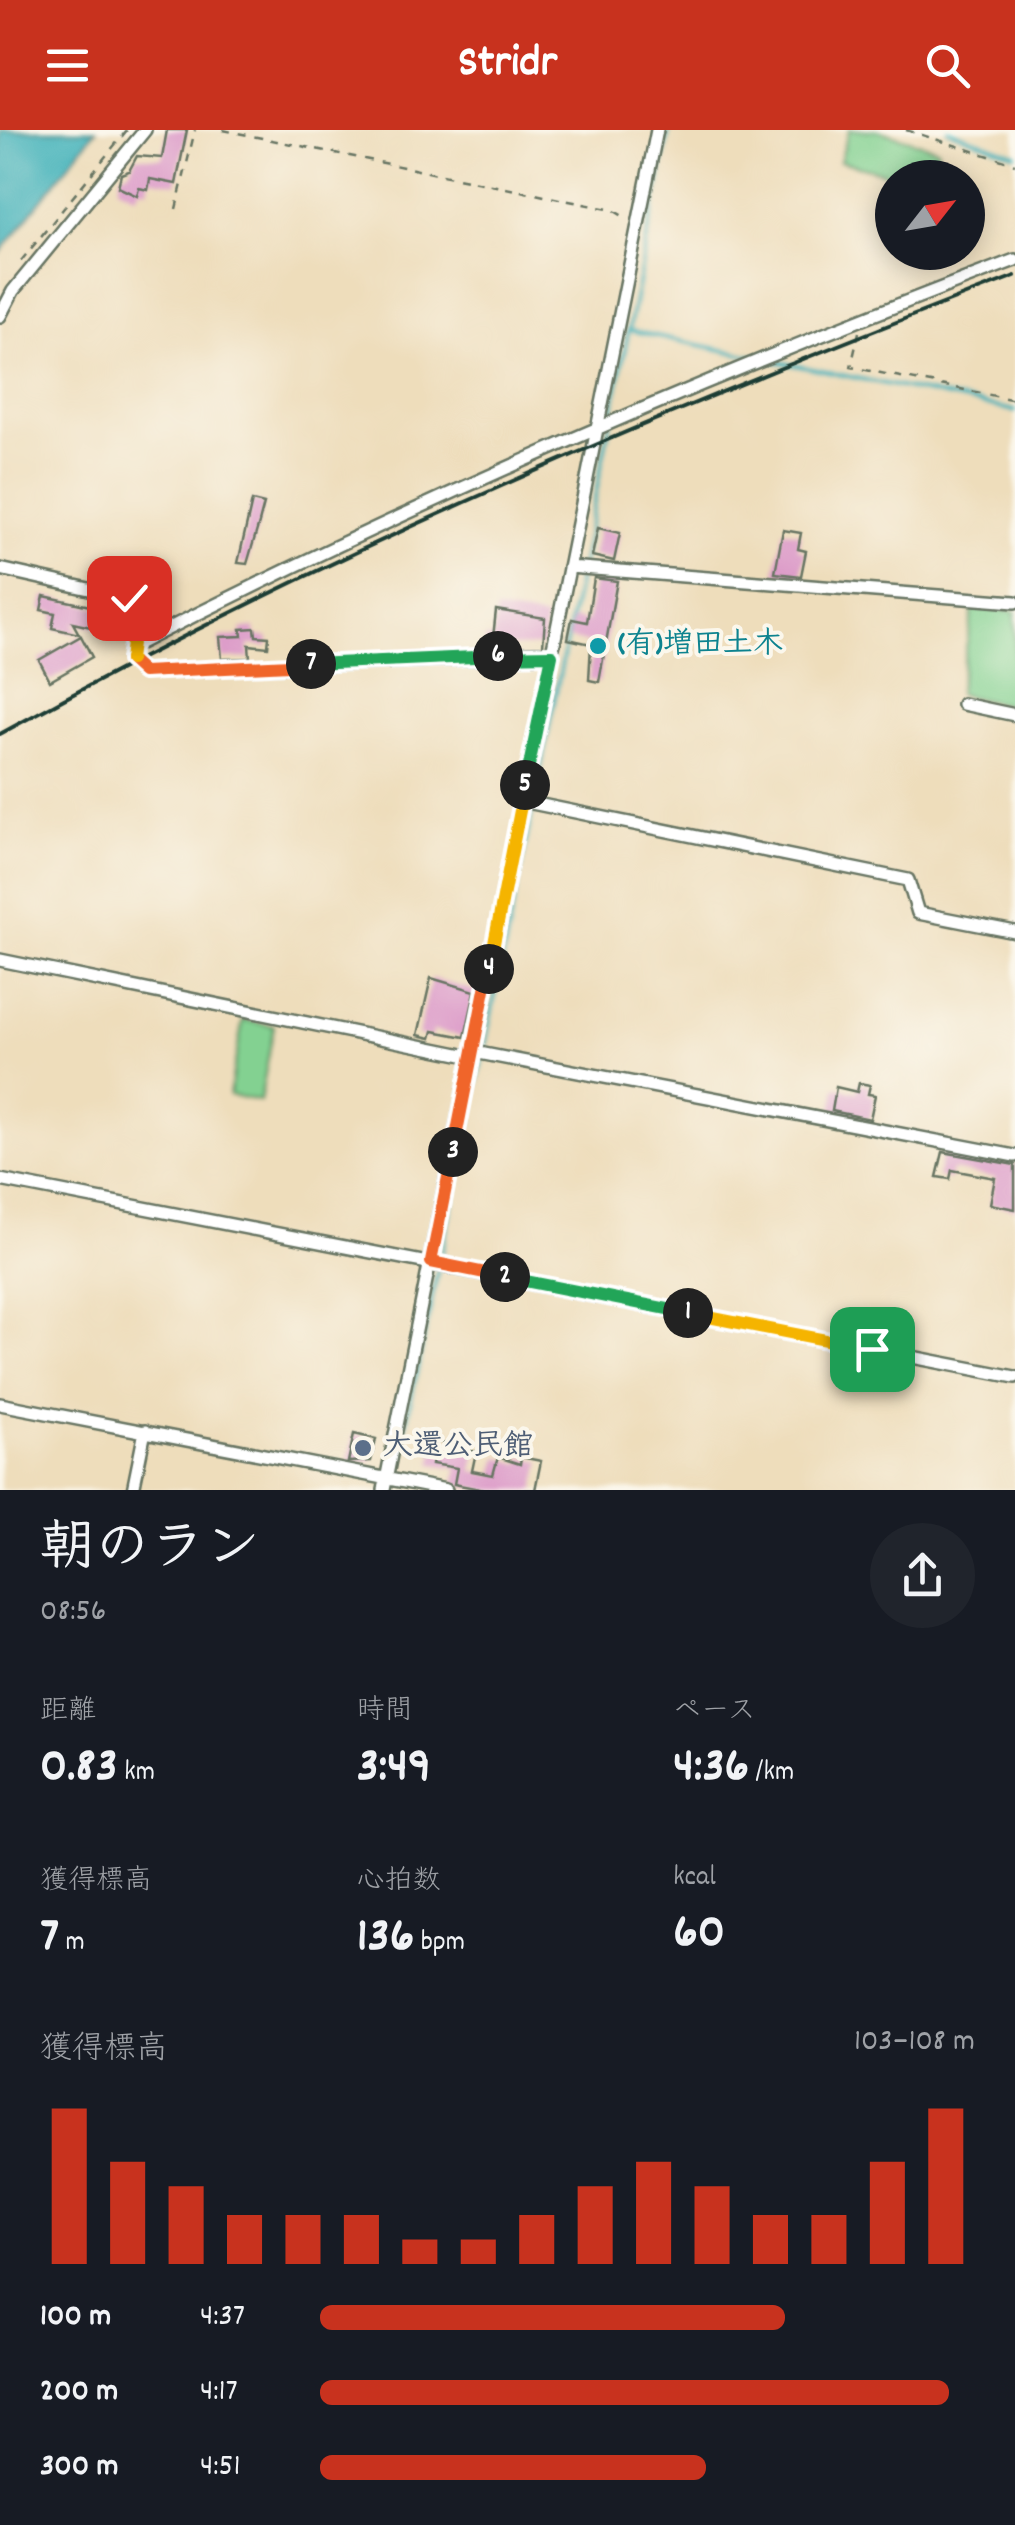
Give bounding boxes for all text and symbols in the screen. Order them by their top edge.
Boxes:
text: Stridr [458,33,557,97]
icon: menu [40,38,95,93]
icon: search [920,38,975,93]
north arrow [875,160,985,270]
map controls [875,160,985,270]
pin [87,556,172,641]
icon: check [102,571,157,626]
place label: (有)増田土木 [618,625,783,668]
pin: 6 [473,631,523,681]
marker: (有)増田土木 [587,635,609,657]
text: 6 [491,636,505,676]
pin: 7 [286,639,336,689]
text: 7 [306,644,316,684]
pin: 5 [500,760,550,810]
text: 5 [519,765,531,805]
pin: 4 [464,944,514,994]
text: 4 [483,949,495,989]
pin: 3 [428,1127,478,1177]
text: 3 [447,1132,459,1172]
pin: 2 [480,1252,530,1302]
text: 2 [499,1257,511,1297]
pin: 1 [663,1288,713,1338]
text: 1 [685,1293,691,1333]
pin [830,1307,915,1392]
icon: arrive [845,1322,900,1377]
place label: 大還公民館 [383,1427,533,1470]
marker: 大還公民館 [352,1437,374,1459]
text: 朝のラン [40,1513,260,1592]
button: share [870,1523,975,1628]
text: 08:56 [40,1590,106,1636]
text: 距離 [40,1693,96,1733]
text: 時間 [357,1693,413,1733]
text: ペース [673,1693,756,1733]
text: 0.83 [40,1733,118,1805]
text: 3:49 [357,1733,431,1805]
text: 4:36 [673,1733,749,1805]
text: km [118,1754,155,1794]
text: /km [749,1754,794,1794]
text: kcal [673,1859,716,1899]
text: 獲得標高 [40,1863,152,1903]
text: 心拍数 [357,1863,441,1903]
text: 60 [673,1899,725,1971]
text: 7 [40,1903,59,1975]
text: 136 [357,1903,414,1975]
text: m [59,1924,85,1964]
text: bpm [414,1924,465,1964]
text: 103–108 m [854,2020,975,2066]
text: 獲得標高 [40,2028,168,2074]
text: 100 m [40,2295,111,2341]
text: 4:37 [200,2295,245,2341]
text: 200 m [40,2370,118,2416]
text: 4:17 [200,2370,238,2416]
text: 300 m [40,2445,118,2491]
text: 4:51 [200,2445,240,2491]

